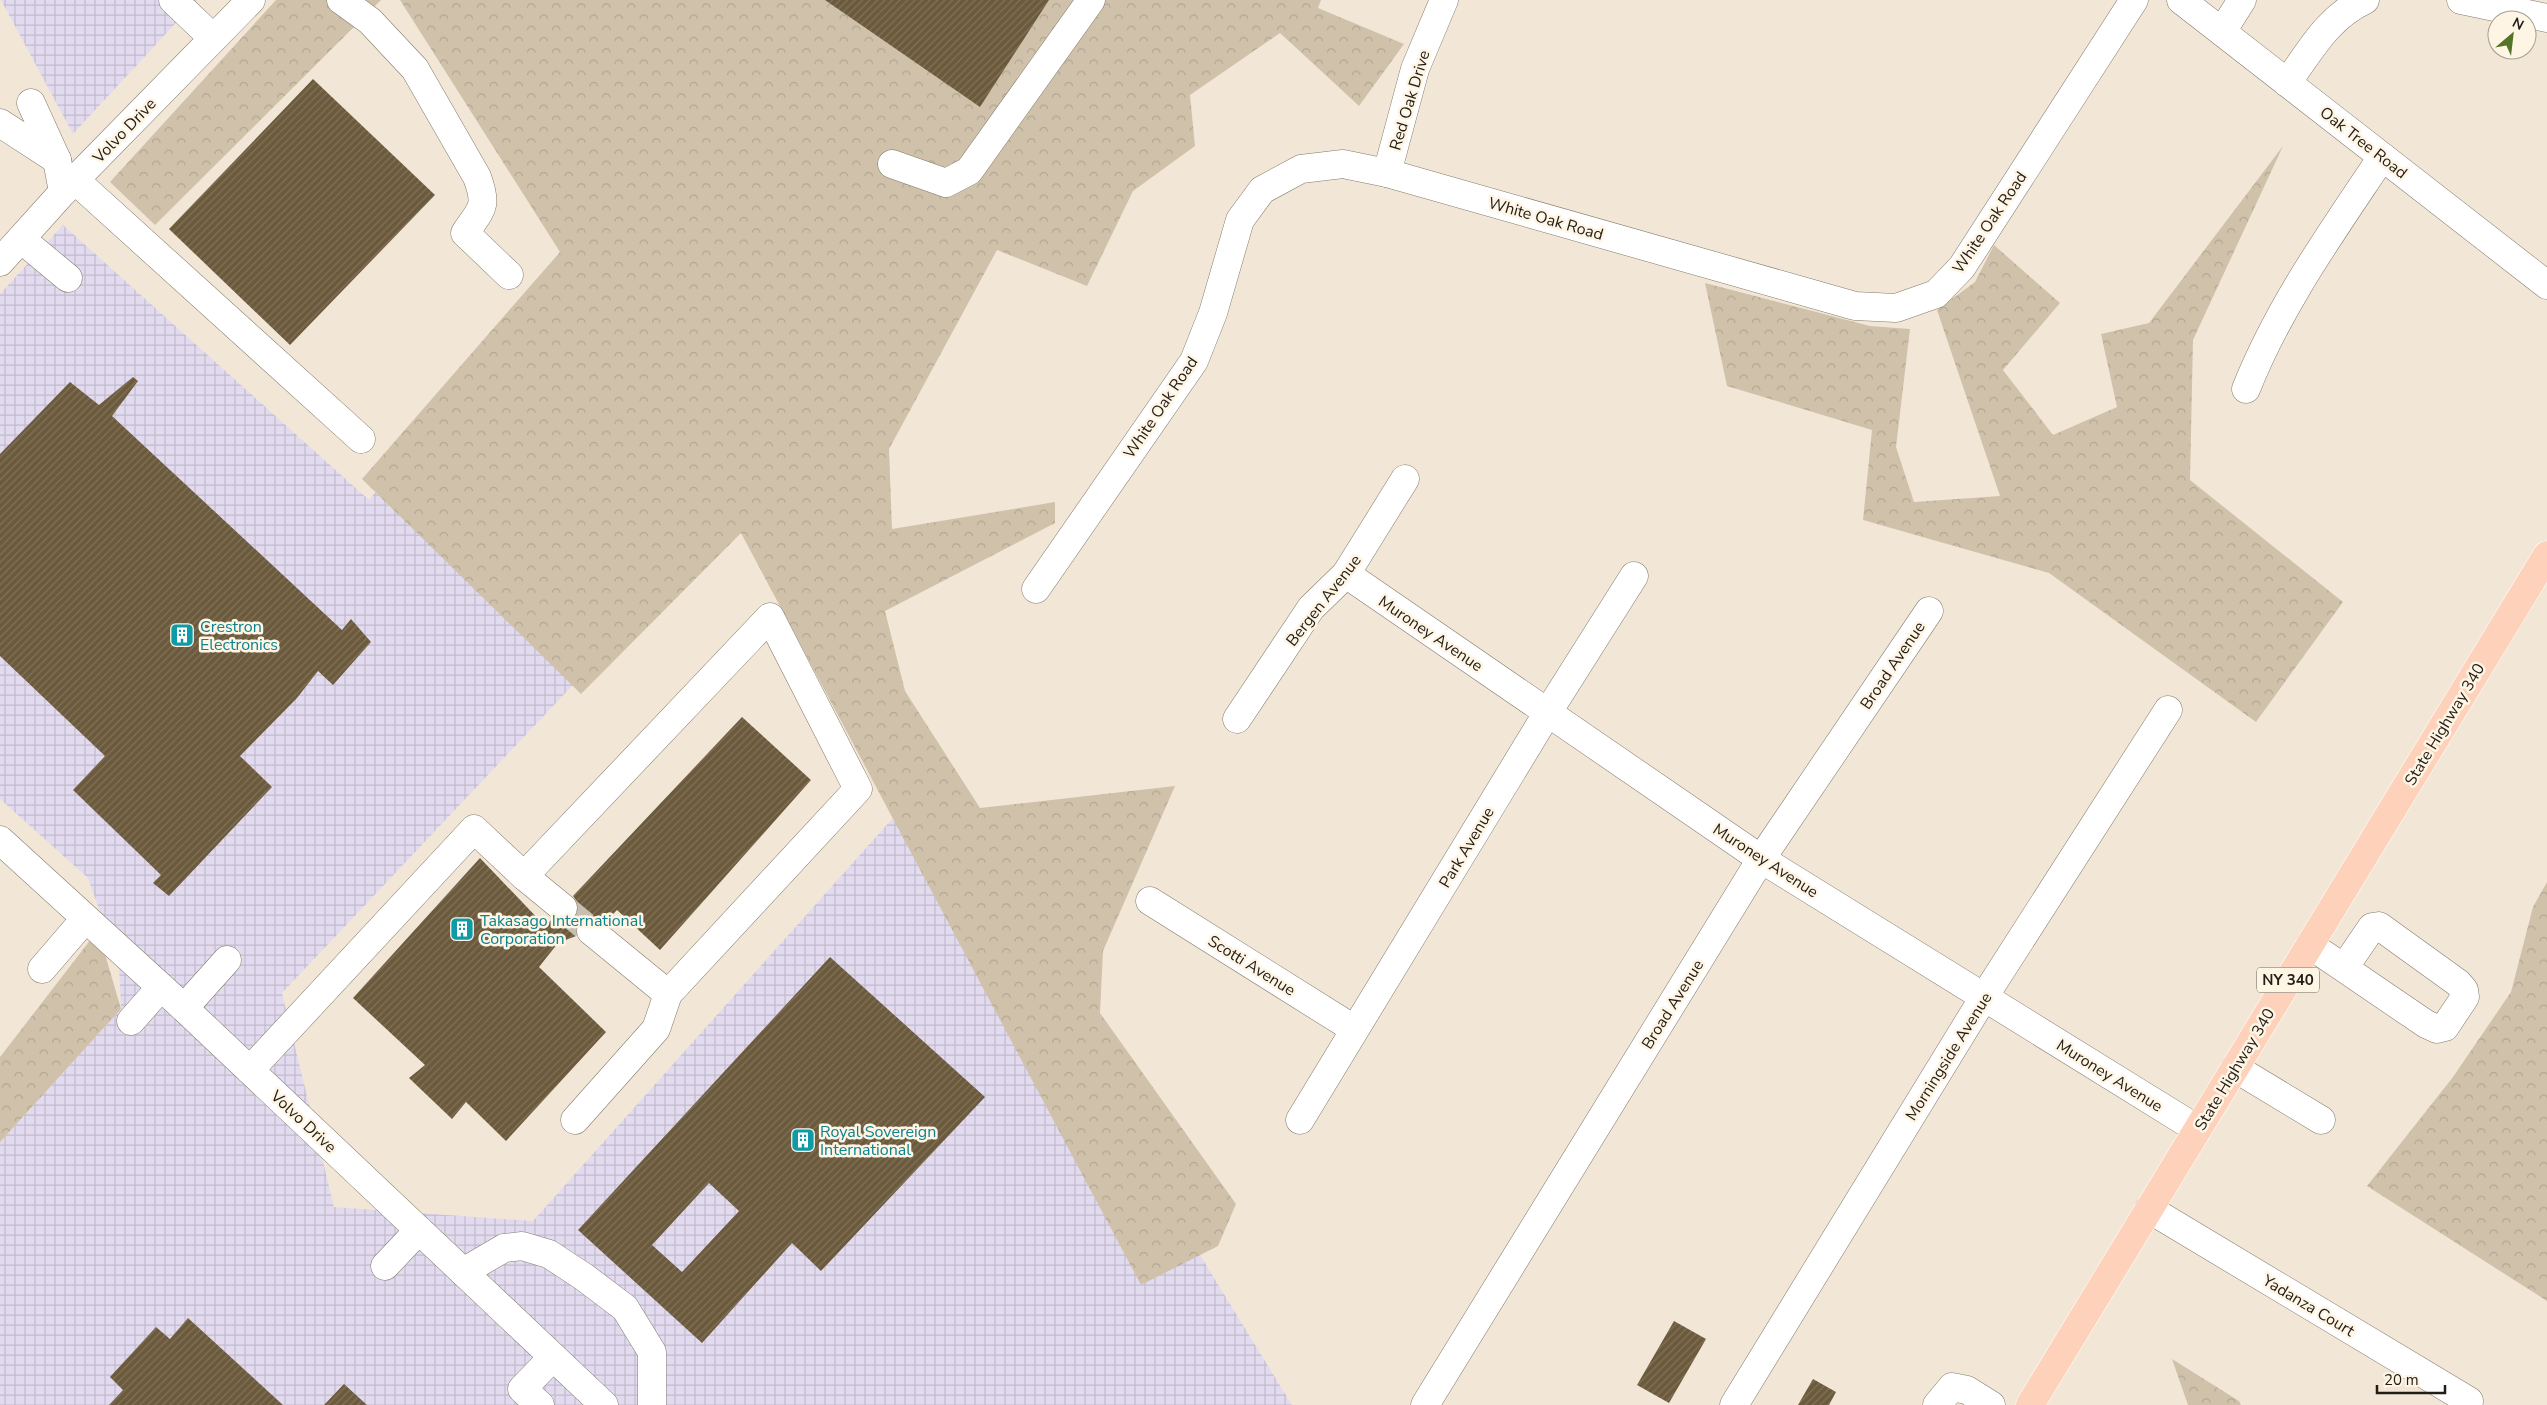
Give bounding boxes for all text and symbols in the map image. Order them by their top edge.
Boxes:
north arrow [2487,10,2537,60]
text: N [2509,13,2527,35]
street label: Red Oak Drive [1384,48,1436,153]
street label: Volvo Drive [87,93,161,169]
street label: Oak Tree Road [2315,102,2412,184]
street label: White Oak Road [1948,167,2032,278]
street label: White Oak Road [1486,192,1606,246]
street label: White Oak Road [1119,352,1203,463]
street label: Bergen Avenue [1281,550,1366,651]
street label: Muroney Avenue [1374,591,1487,677]
place label: Crestron Electronics [200,616,278,656]
street label: Broad Avenue [1855,617,1930,714]
building icon: Crestron Electronics [169,622,195,648]
street label: State Highway 340 [2400,659,2490,790]
street label: Park Avenue [1434,803,1500,892]
street label: Muroney Avenue [1709,819,1822,903]
place label: Takasago International Corporation [480,910,643,950]
building icon: Takasago International Corporation [449,916,475,942]
street label: Scotti Avenue [1204,930,1299,1001]
street label: Broad Avenue [1637,956,1709,1053]
road number: NY 340 [2257,968,2319,992]
street label: Morningside Avenue [1900,988,1997,1125]
street label: State Highway 340 [2190,1004,2280,1135]
street label: Muroney Avenue [2052,1034,2167,1117]
street label: Volvo Drive [265,1085,341,1158]
place label: Royal Sovereign International [820,1121,936,1161]
building icon: Royal Sovereign International [790,1127,816,1153]
street label: Yadanza Court [2258,1269,2359,1342]
scale bar [2377,1362,2444,1394]
text: 20 m [2384,1370,2419,1390]

